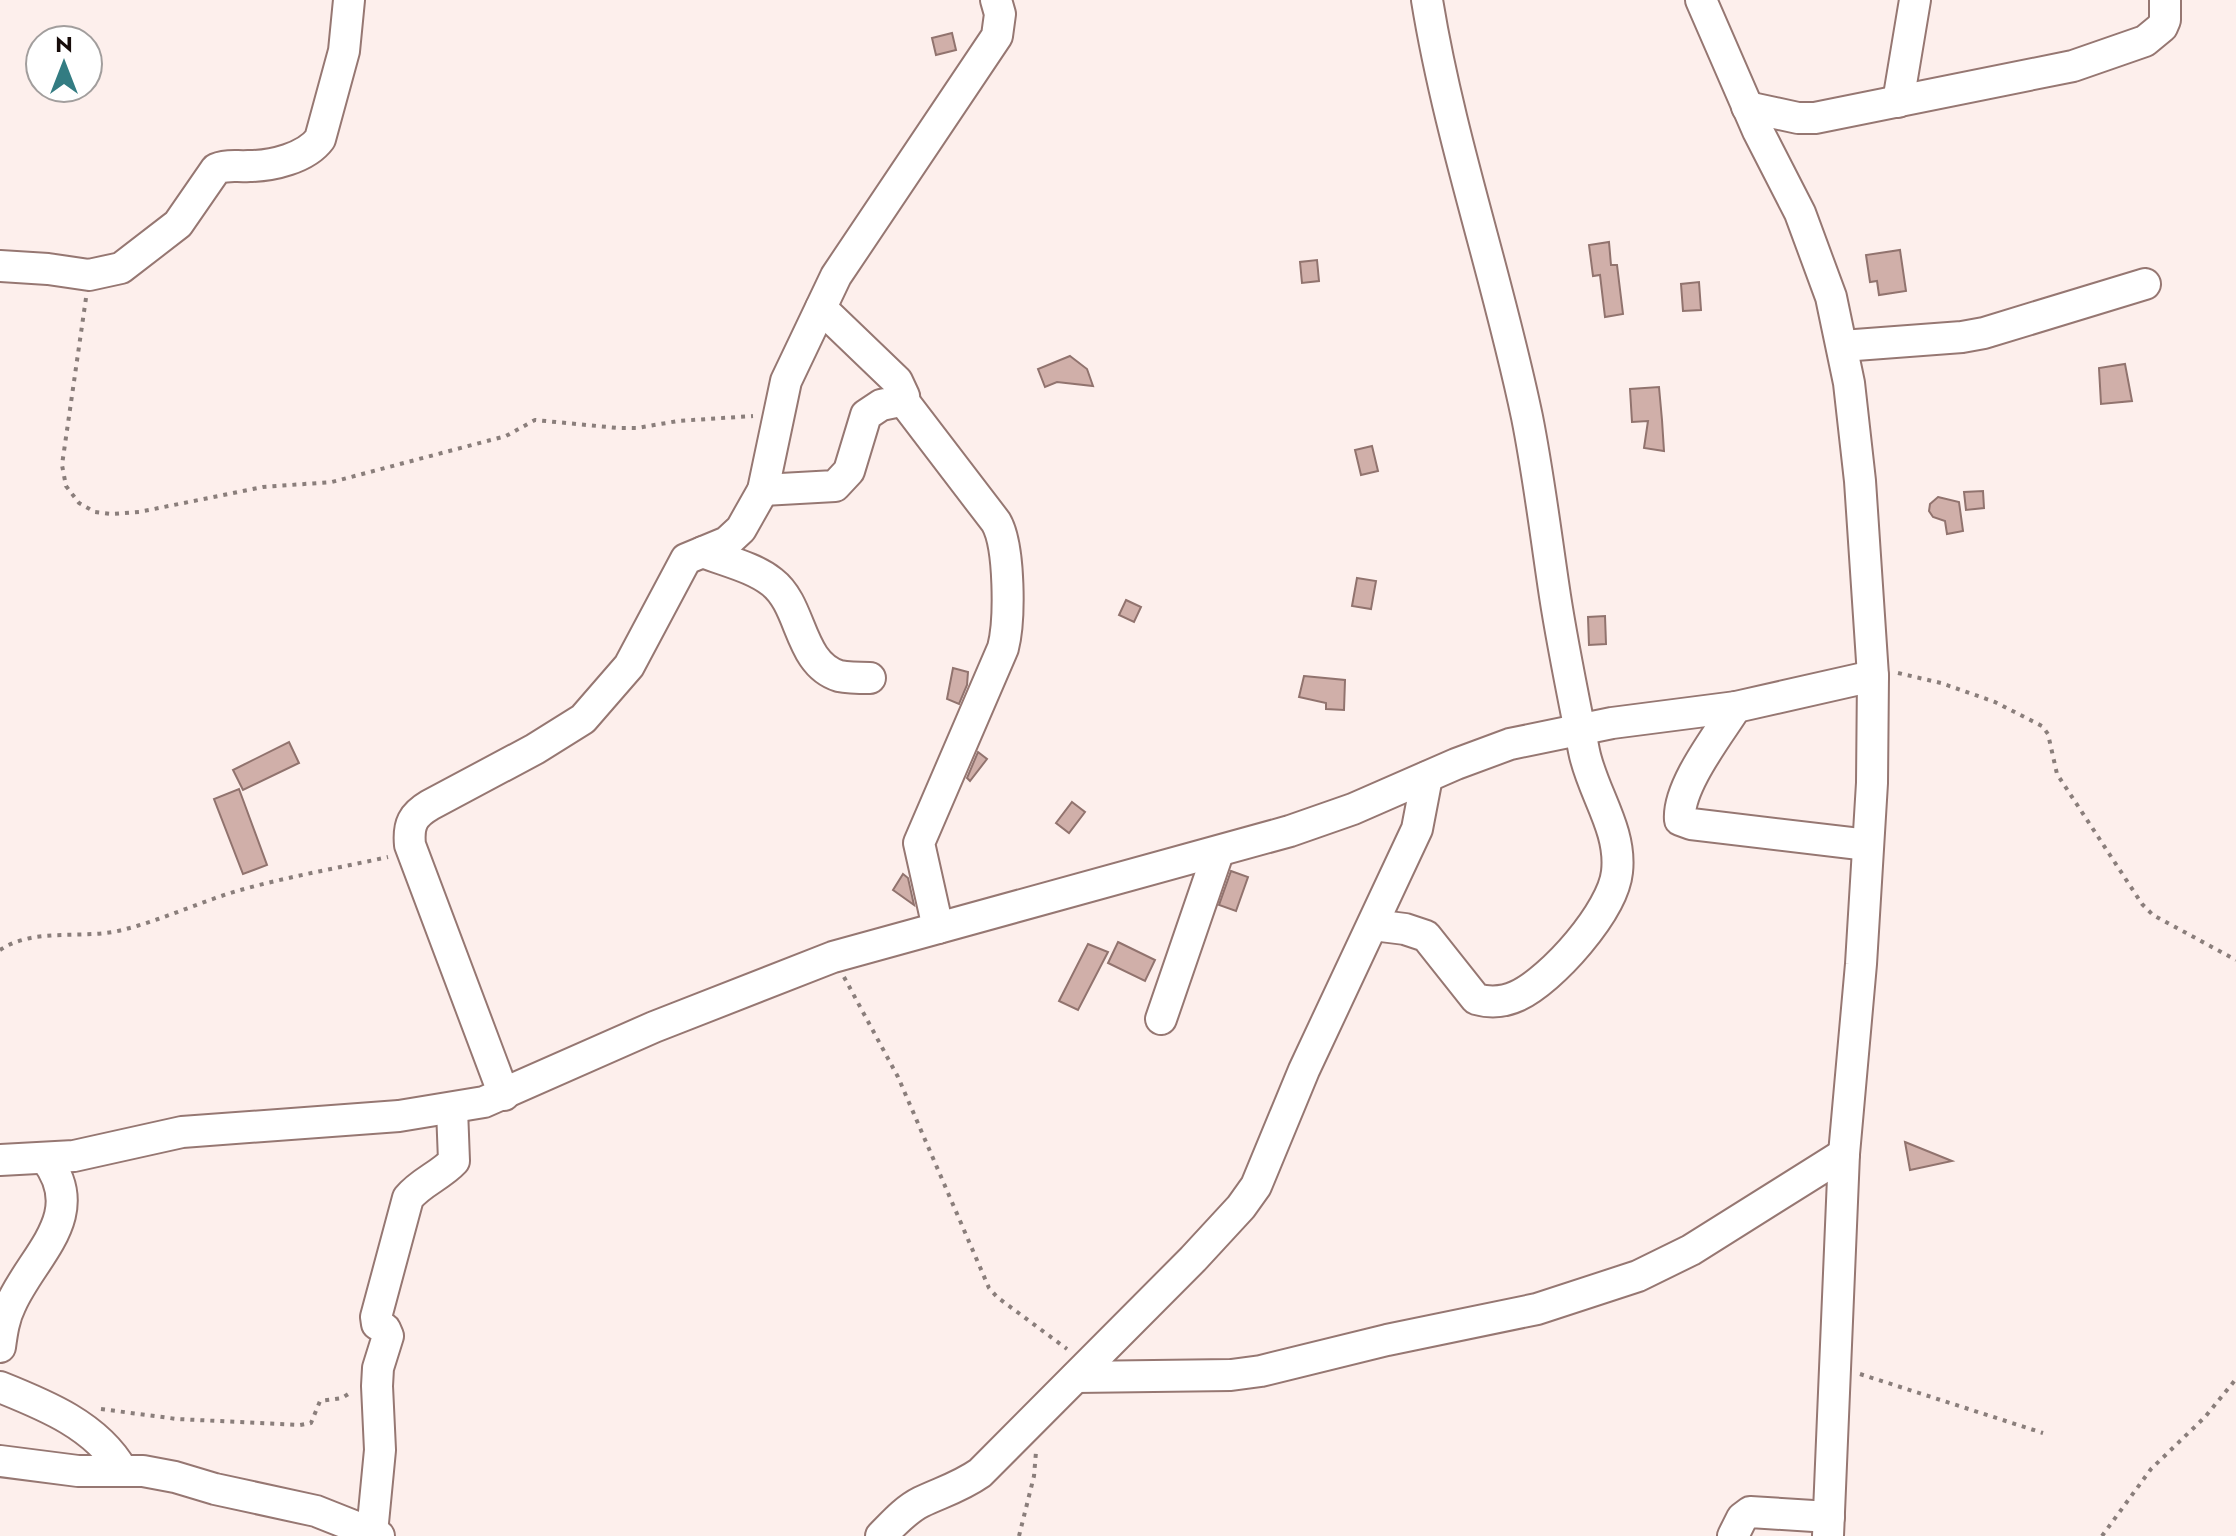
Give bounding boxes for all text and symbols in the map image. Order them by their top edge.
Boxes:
north arrow [24,24,104,104]
text: N [55,28,73,60]

